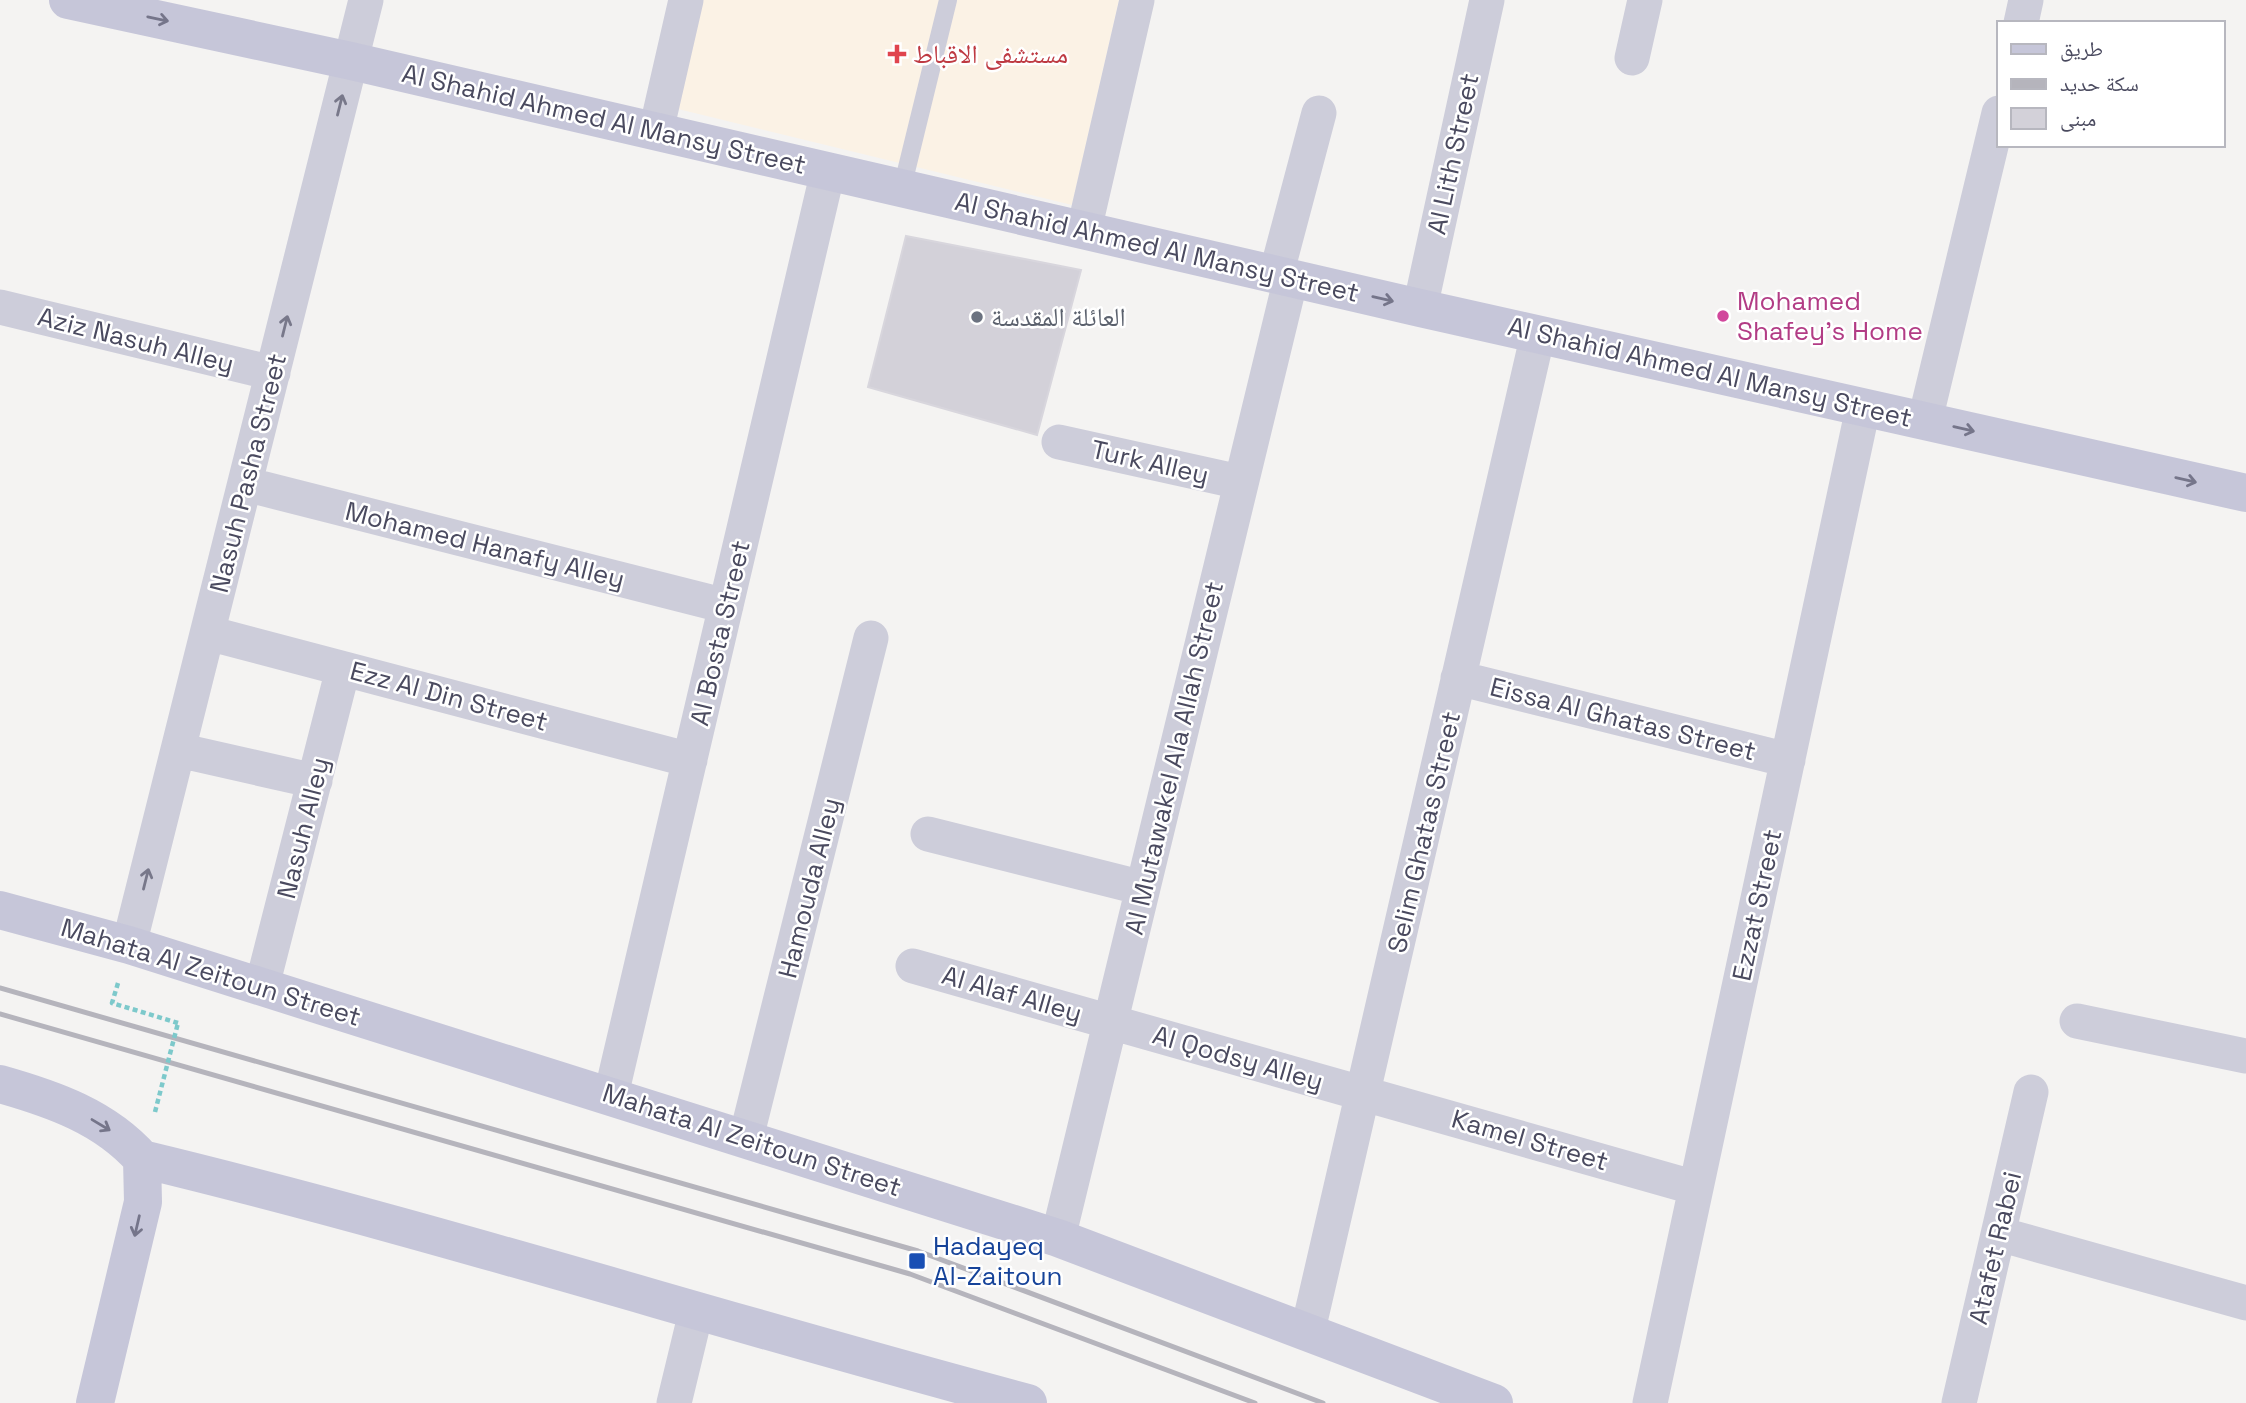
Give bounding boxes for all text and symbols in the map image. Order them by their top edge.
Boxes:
one-way arrow [146,13,169,27]
legend [1997,21,2225,147]
text: طريق [2060,35,2103,62]
place label: مستشفى الاقباط [913,37,1068,71]
marker: مستشفى الاقباط [887,44,907,64]
street label: Al Shahid Ahmed Al Mansy Street [399,56,809,182]
street label: Al Lith Street [1419,70,1487,238]
text: سكة حديد [2060,70,2139,97]
one-way arrow [334,94,347,117]
text: مبنى [2060,105,2096,132]
street label: Al Shahid Ahmed Al Mansy Street [952,184,1362,310]
place label: Mohamed Shafey's Home [1737,284,1923,348]
one-way arrow [1371,293,1394,306]
street label: Aziz Nasuh Alley [34,299,238,381]
place label: العائلة المقدسة [991,300,1126,334]
marker: Mohamed Shafey's Home [1715,308,1731,324]
marker: العائلة المقدسة [969,309,985,325]
street label: Al Shahid Ahmed Al Mansy Street [1505,309,1915,435]
one-way arrow [279,315,292,338]
street label: Nasuh Pasha Street [202,350,294,596]
one-way arrow [1952,423,1975,436]
street label: Turk Alley [1088,432,1212,492]
one-way arrow [2174,473,2197,487]
street label: Mohamed Hanafy Alley [342,494,628,596]
street label: Al Bosta Street [682,537,758,729]
street label: Al Mutawakel Ala Allah Street [1117,578,1231,938]
street label: Ezz Al Din Street [346,653,552,739]
street label: Eissa Al Ghatas Street [1487,670,1759,768]
street label: Selim Ghatas Street [1380,708,1468,956]
street label: Nasuh Alley [269,754,337,902]
street label: Hamouda Alley [770,794,848,982]
street label: Ezzat Street [1724,826,1790,984]
one-way arrow [140,868,153,891]
street label: Mahata Al Zeitoun Street [57,910,365,1034]
street label: Al Alaf Alley [938,958,1086,1030]
street label: Al Qodsy Alley [1149,1017,1327,1099]
street label: Mahata Al Zeitoun Street [598,1076,906,1204]
street label: Kamel Street [1448,1101,1612,1179]
one-way arrow [91,1118,111,1132]
street label: Atafet Rabei [1961,1168,2029,1328]
one-way arrow [130,1215,143,1237]
place label: Hadayeq Al-Zaitoun [933,1229,1063,1293]
marker: Hadayeq Al-Zaitoun [907,1251,927,1271]

